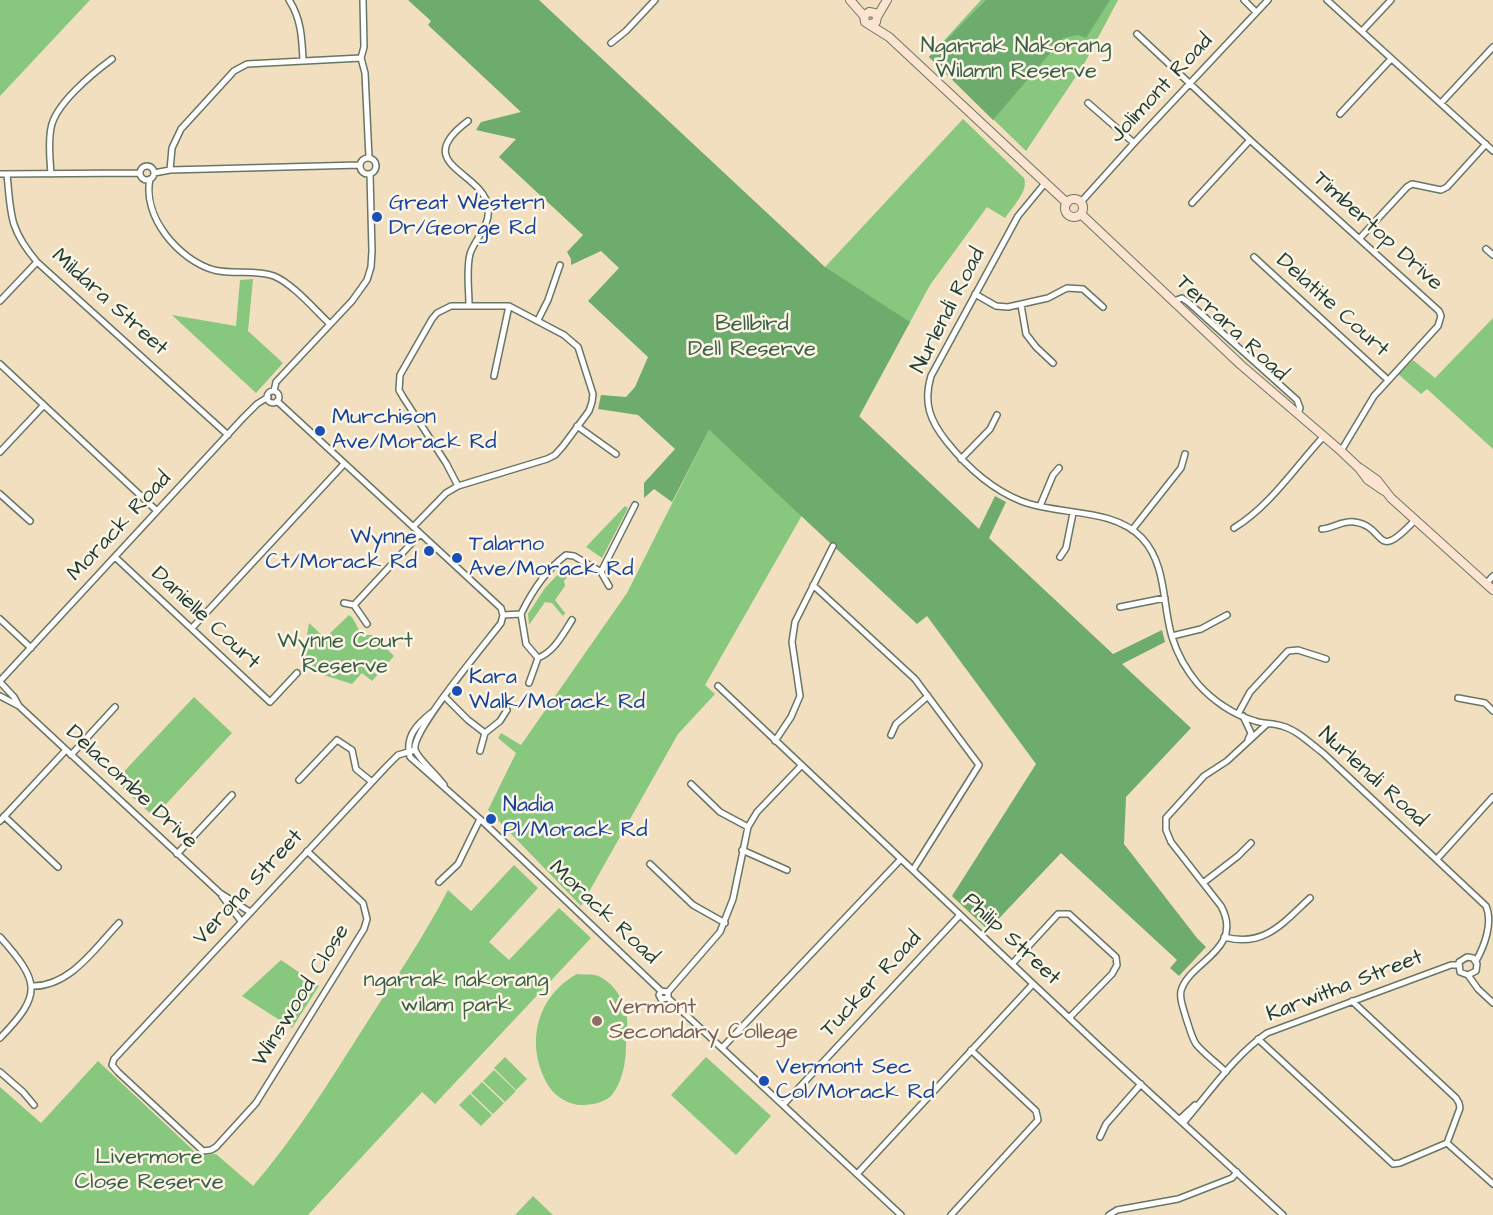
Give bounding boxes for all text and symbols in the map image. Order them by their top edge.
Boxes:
street label: Jolimont Road [1105,29,1219,149]
park label: Ngarrak Nakorang Wilamn Reserve [921,34,1111,86]
street label: Timbertop Drive [1307,167,1447,297]
place label: Great Western Dr/George Rd [389,191,545,242]
marker: Great Western Dr/George Rd [370,210,384,224]
street label: Mildara Street [45,244,173,362]
street label: Nurlendi Road [906,244,992,378]
street label: Delatite Court [1270,248,1394,364]
street label: Terrara Road [1169,270,1293,388]
park label: Bellbird Dell Reserve [688,312,816,364]
place label: Murchison Ave/Morack Rd [332,405,497,457]
marker: Murchison Ave/Morack Rd [313,424,327,438]
street label: Morack Road [62,467,178,587]
place label: Wynne Ct/Morack Rd [265,525,417,576]
place label: Talarno Ave/Morack Rd [469,532,634,584]
marker: Wynne Ct/Morack Rd [422,544,436,558]
marker: Talarno Ave/Morack Rd [450,551,464,565]
street label: Danielle Court [145,562,265,676]
park label: Wynne Court Reserve [277,629,413,680]
place label: Kara Walk/Morack Rd [469,665,645,716]
marker: Kara Walk/Morack Rd [450,684,464,698]
street label: Delacombe Drive [60,720,202,856]
street label: Nurlendi Road [1312,722,1432,834]
place label: Nadia Pl/Morack Rd [503,793,648,844]
marker: Nadia Pl/Morack Rd [484,812,498,826]
street label: Verona Street [189,824,309,952]
street label: Morack Road [543,855,663,971]
street label: Philip Street [957,888,1065,992]
street label: Winswood Close [248,920,356,1072]
street label: Tucker Road [816,926,928,1044]
street label: Karwitha Street [1263,945,1427,1029]
park label: ngarrak nakorang wilam park [363,968,549,1020]
place label: Vermont Secondary College [609,995,798,1046]
marker: Vermont Secondary College [590,1014,604,1028]
place label: Vermont Sec Col/Morack Rd [776,1055,935,1106]
marker: Vermont Sec Col/Morack Rd [757,1074,771,1088]
park label: Livermore Close Reserve [74,1145,224,1196]

